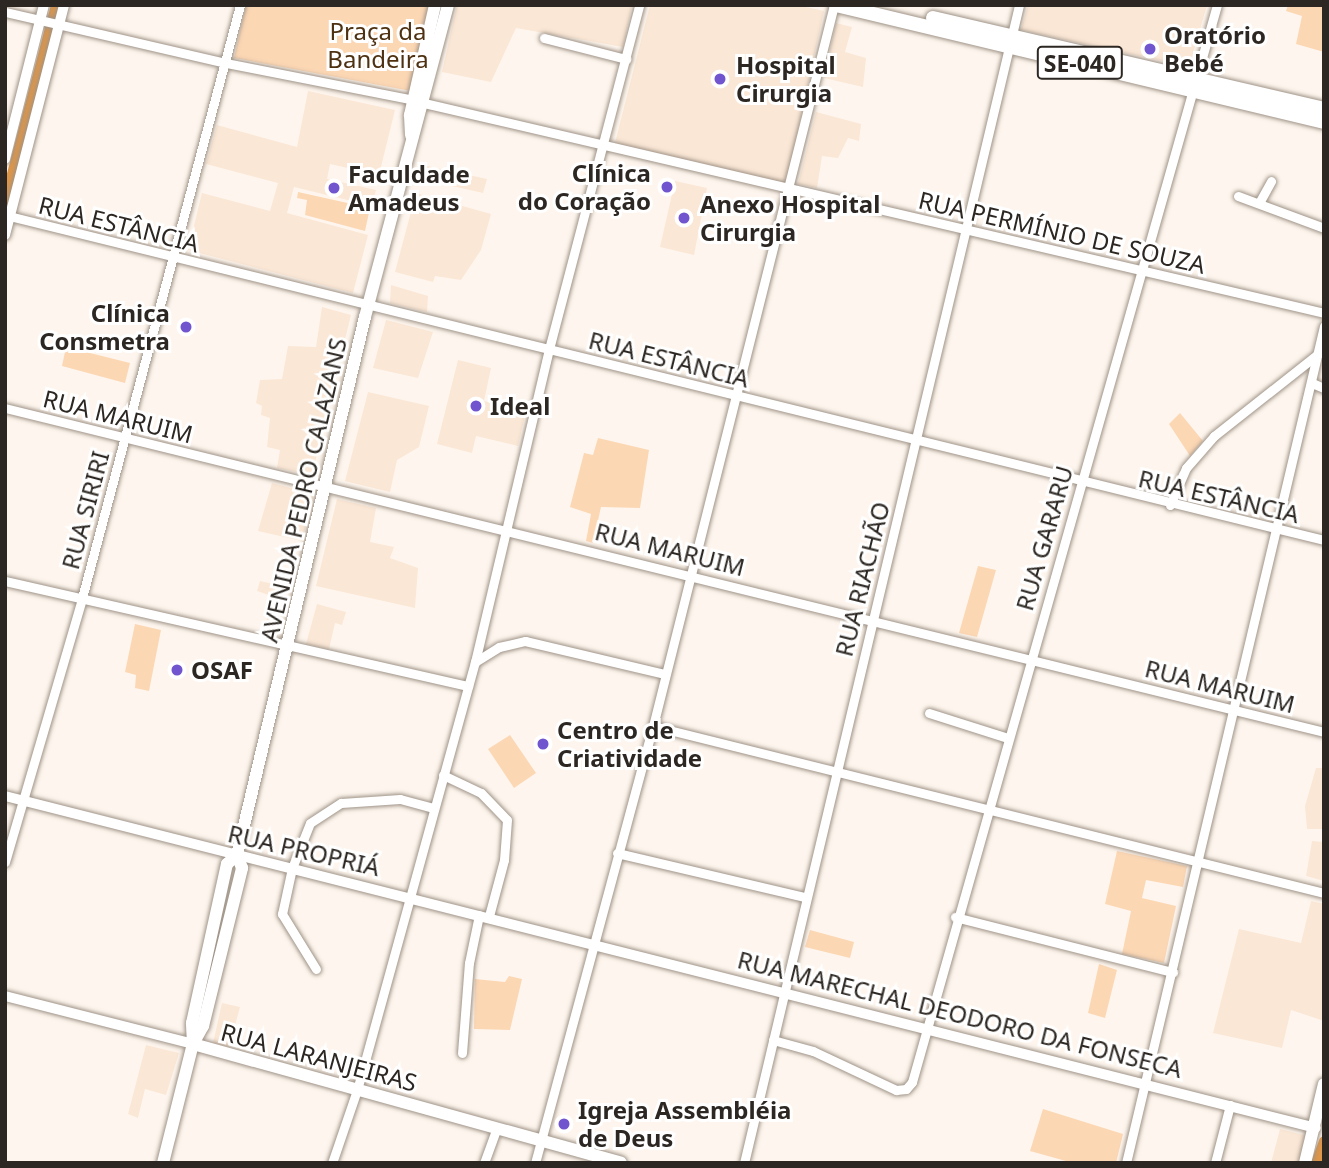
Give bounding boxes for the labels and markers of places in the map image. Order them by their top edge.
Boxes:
place label: Oratório Bebé [1164,21,1266,77]
marker: Oratório Bebé [1142,41,1158,57]
place label: Hospital Cirurgia [736,51,836,107]
marker: Hospital Cirurgia [710,69,730,89]
place label: Clínica do Coração [518,159,651,215]
place label: Faculdade Amadeus [348,160,470,216]
marker: Clínica do Coração [657,177,677,197]
marker: Faculdade Amadeus [326,180,342,196]
place label: Anexo Hospital Cirurgia [700,190,880,246]
marker: Anexo Hospital Cirurgia [674,208,694,228]
place label: Clínica Consmetra [39,299,170,355]
marker: Clínica Consmetra [176,317,196,337]
place label: Ideal [490,392,550,420]
marker: Ideal [468,398,484,414]
place label: OSAF [191,656,253,684]
marker: OSAF [169,662,185,678]
place label: Centro de Criatividade [557,716,702,772]
marker: Centro de Criatividade [535,736,551,752]
place label: Igreja Assembléia de Deus [578,1096,791,1152]
marker: Igreja Assembléia de Deus [556,1116,572,1132]

